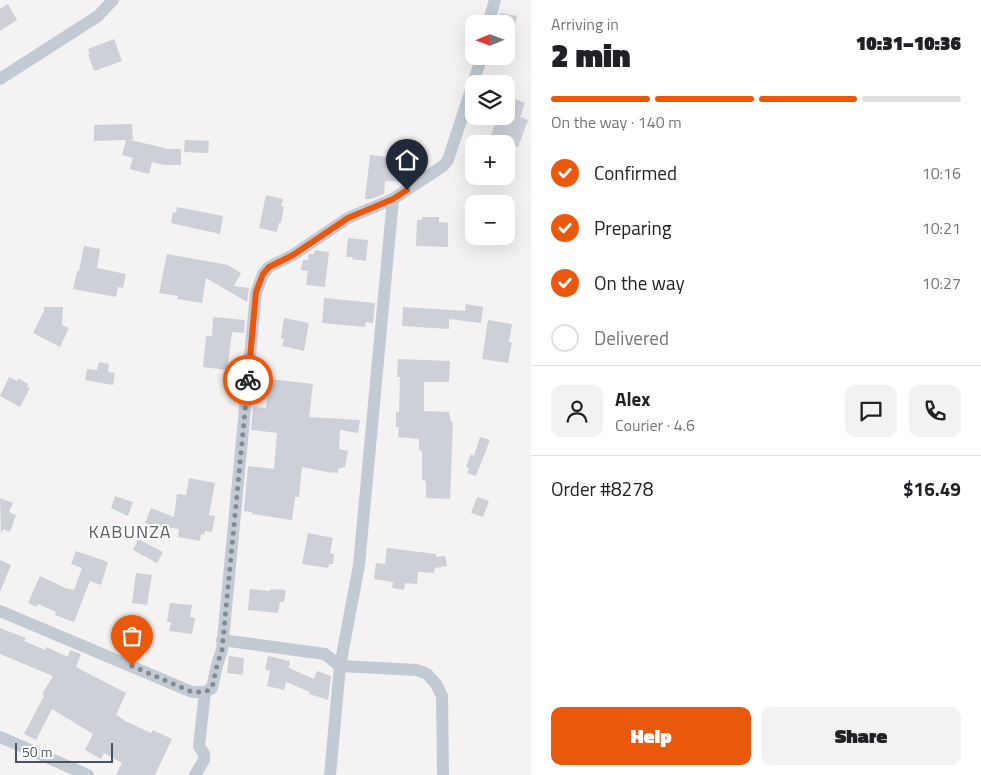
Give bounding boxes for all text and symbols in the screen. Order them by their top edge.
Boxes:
text: Arriving in [551,12,619,36]
north arrow [465,15,515,65]
map controls [465,15,515,245]
text: 10:31–10:36 [856,28,961,57]
text: 2 min [551,31,631,79]
button: layers [465,75,515,125]
text: On the way · 140 m [551,110,682,134]
button: + [465,135,515,185]
pin [386,139,428,190]
icon: home [393,146,421,174]
text: Confirmed [594,158,677,187]
icon: check [551,159,579,187]
text: 10:16 [922,161,961,185]
button: − [465,195,515,245]
text: Preparing [594,213,671,242]
icon: check [551,214,579,242]
text: 10:21 [922,216,961,240]
text: On the way [594,268,685,297]
icon: check [551,269,579,297]
text: 10:27 [922,271,961,295]
text: Delivered [594,323,669,352]
courier [223,355,273,405]
icon: bike [234,366,262,394]
text: Alex [615,384,650,413]
button: person [551,385,603,437]
button: chat [845,385,897,437]
button: phone [909,385,961,437]
text: Courier · 4.6 [615,413,695,437]
text: Order #8278 [551,474,653,503]
text: $16.49 [903,474,961,503]
district label: KABUNZA [88,518,172,545]
pin [111,615,153,666]
icon: bag [118,622,146,650]
button: Help [551,707,751,765]
button: Share [761,707,961,765]
scale bar [15,740,112,763]
text: 50 m [22,741,52,762]

